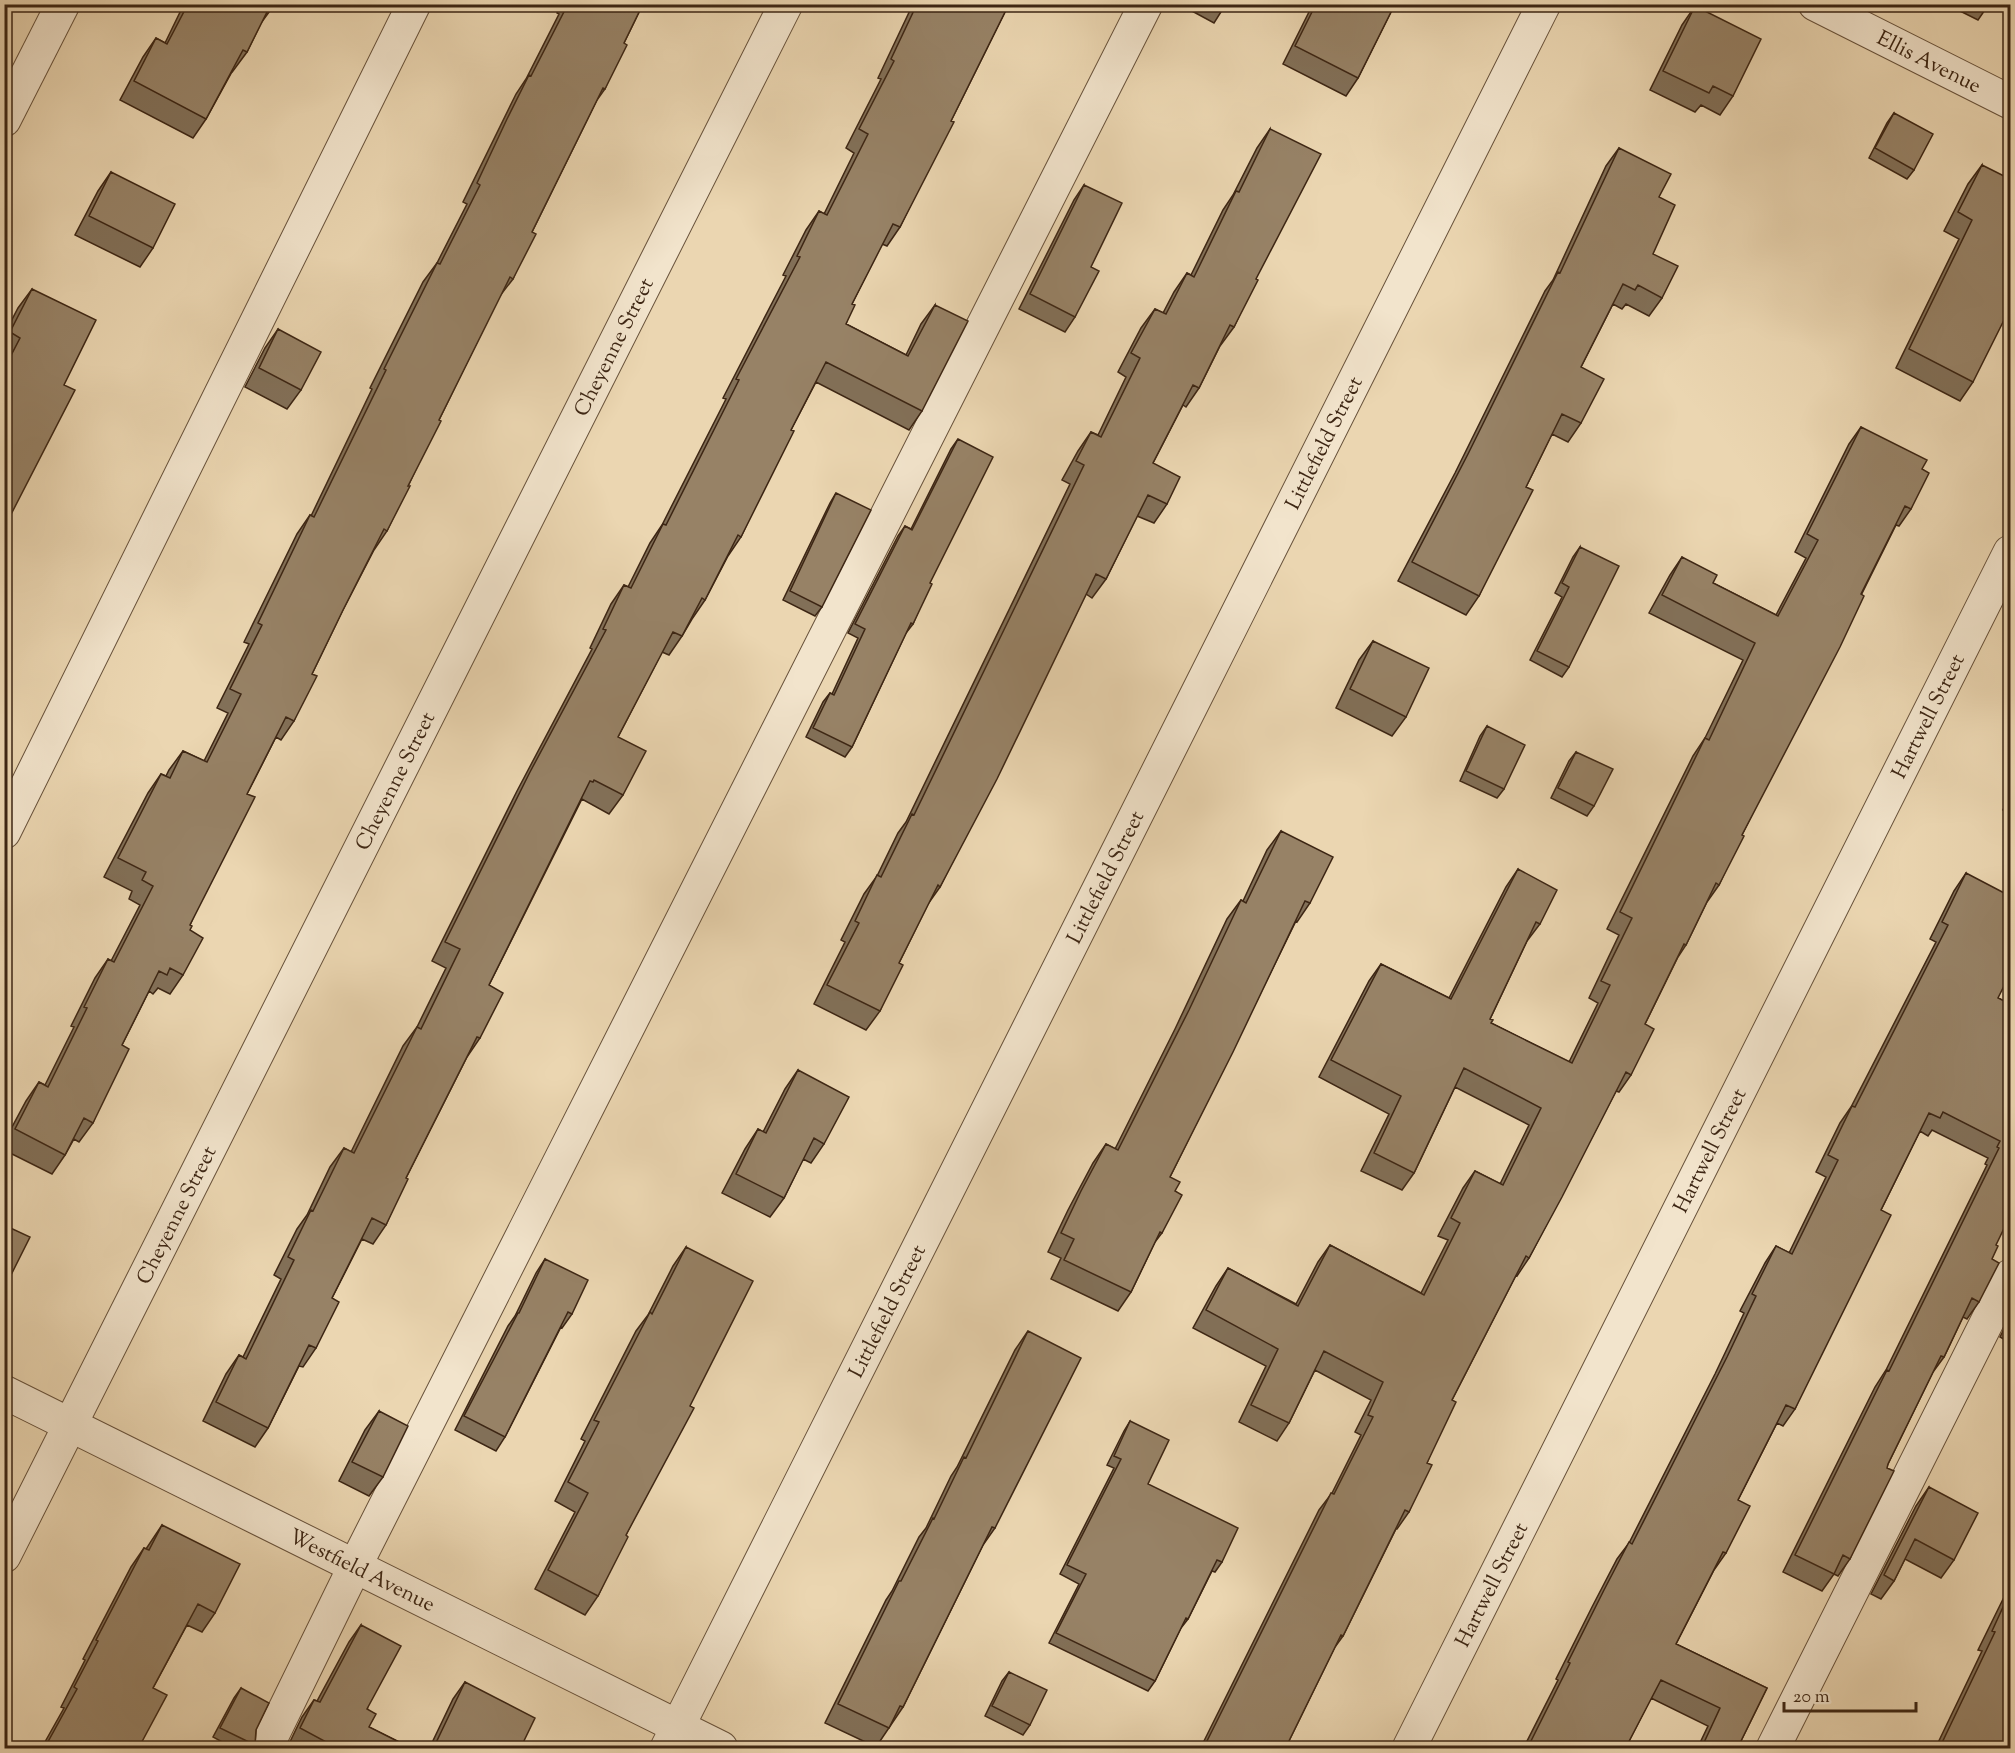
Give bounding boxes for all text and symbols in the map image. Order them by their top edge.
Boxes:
street label: Ellis Avenue [1871,24,1986,102]
street label: Cheyenne Street [568,273,663,422]
street label: Littlefield Street [1279,372,1371,515]
street label: Hartwell Street [1885,649,1973,785]
street label: Cheyenne Street [349,707,444,856]
street label: Littlefield Street [1061,806,1153,950]
street label: Hartwell Street [1667,1083,1755,1219]
street label: Cheyenne Street [130,1141,225,1290]
street label: Littlefield Street [842,1240,935,1384]
street label: Hartwell Street [1449,1518,1537,1653]
street label: Westfield Avenue [283,1523,440,1621]
scale bar [1784,1675,1916,1713]
text: 20 m [1793,1685,1830,1711]

